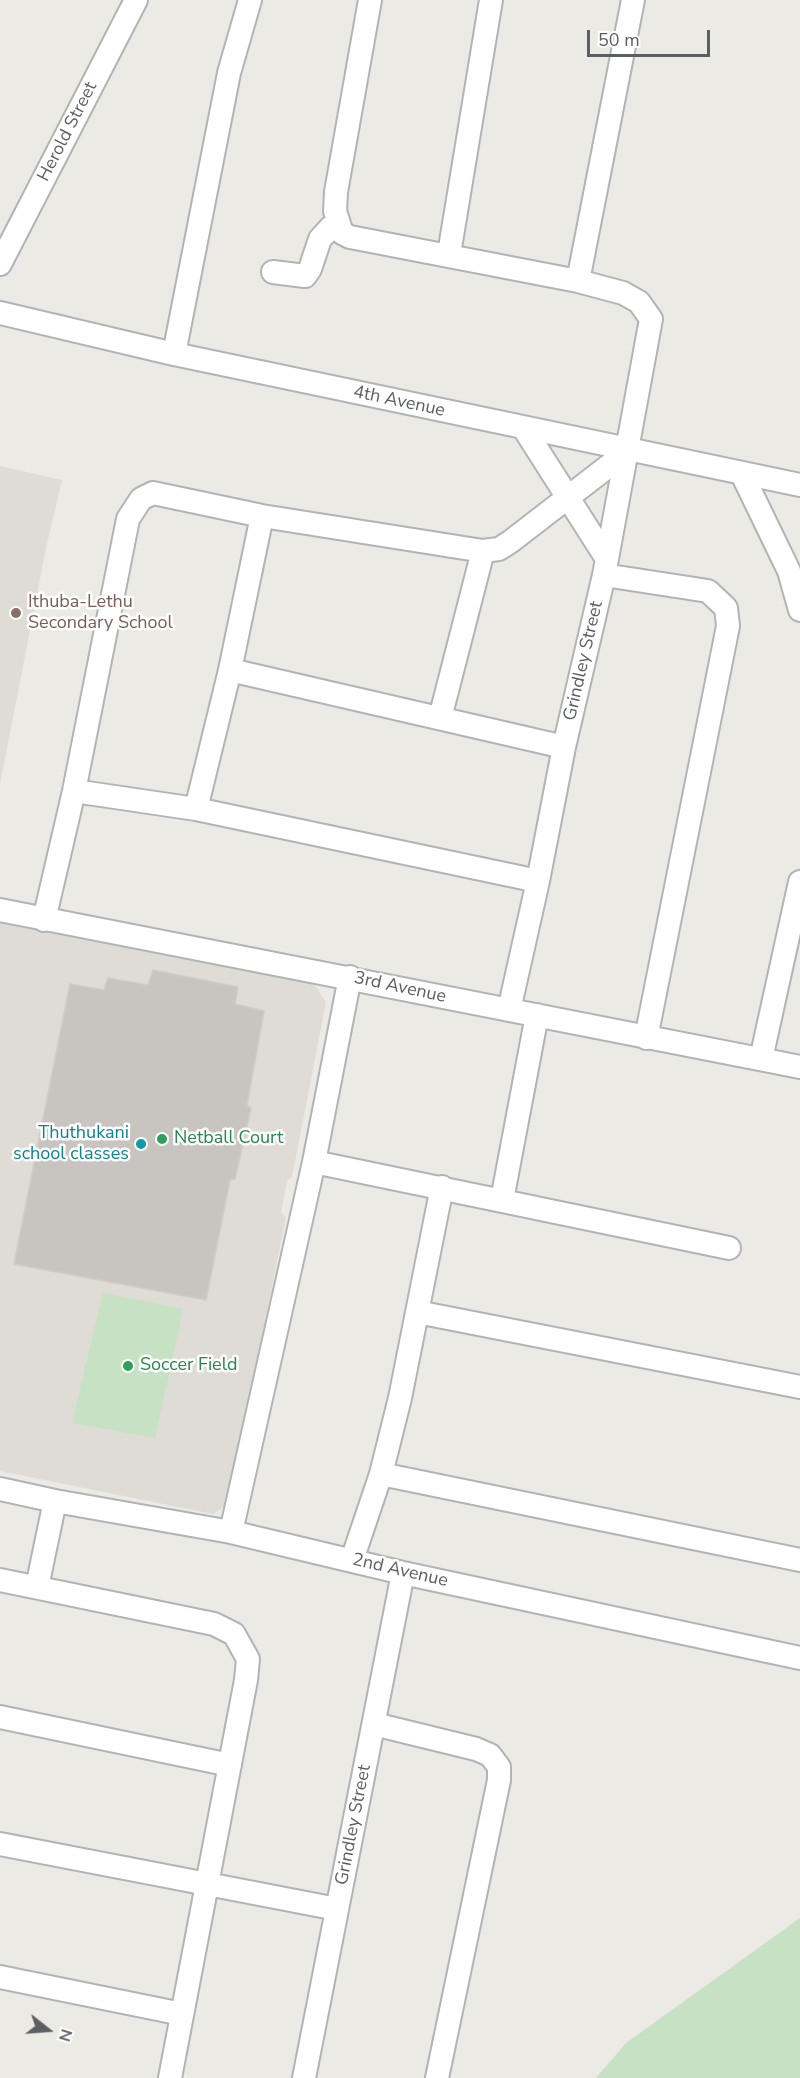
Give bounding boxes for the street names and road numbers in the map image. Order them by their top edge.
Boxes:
street label: Herold Street [34,79,102,185]
street label: 4th Avenue [351,382,447,422]
street label: Grindley Street [560,599,608,723]
street label: 3rd Avenue [352,968,448,1008]
street label: 2nd Avenue [350,1550,450,1592]
street label: Grindley Street [332,1763,376,1887]

